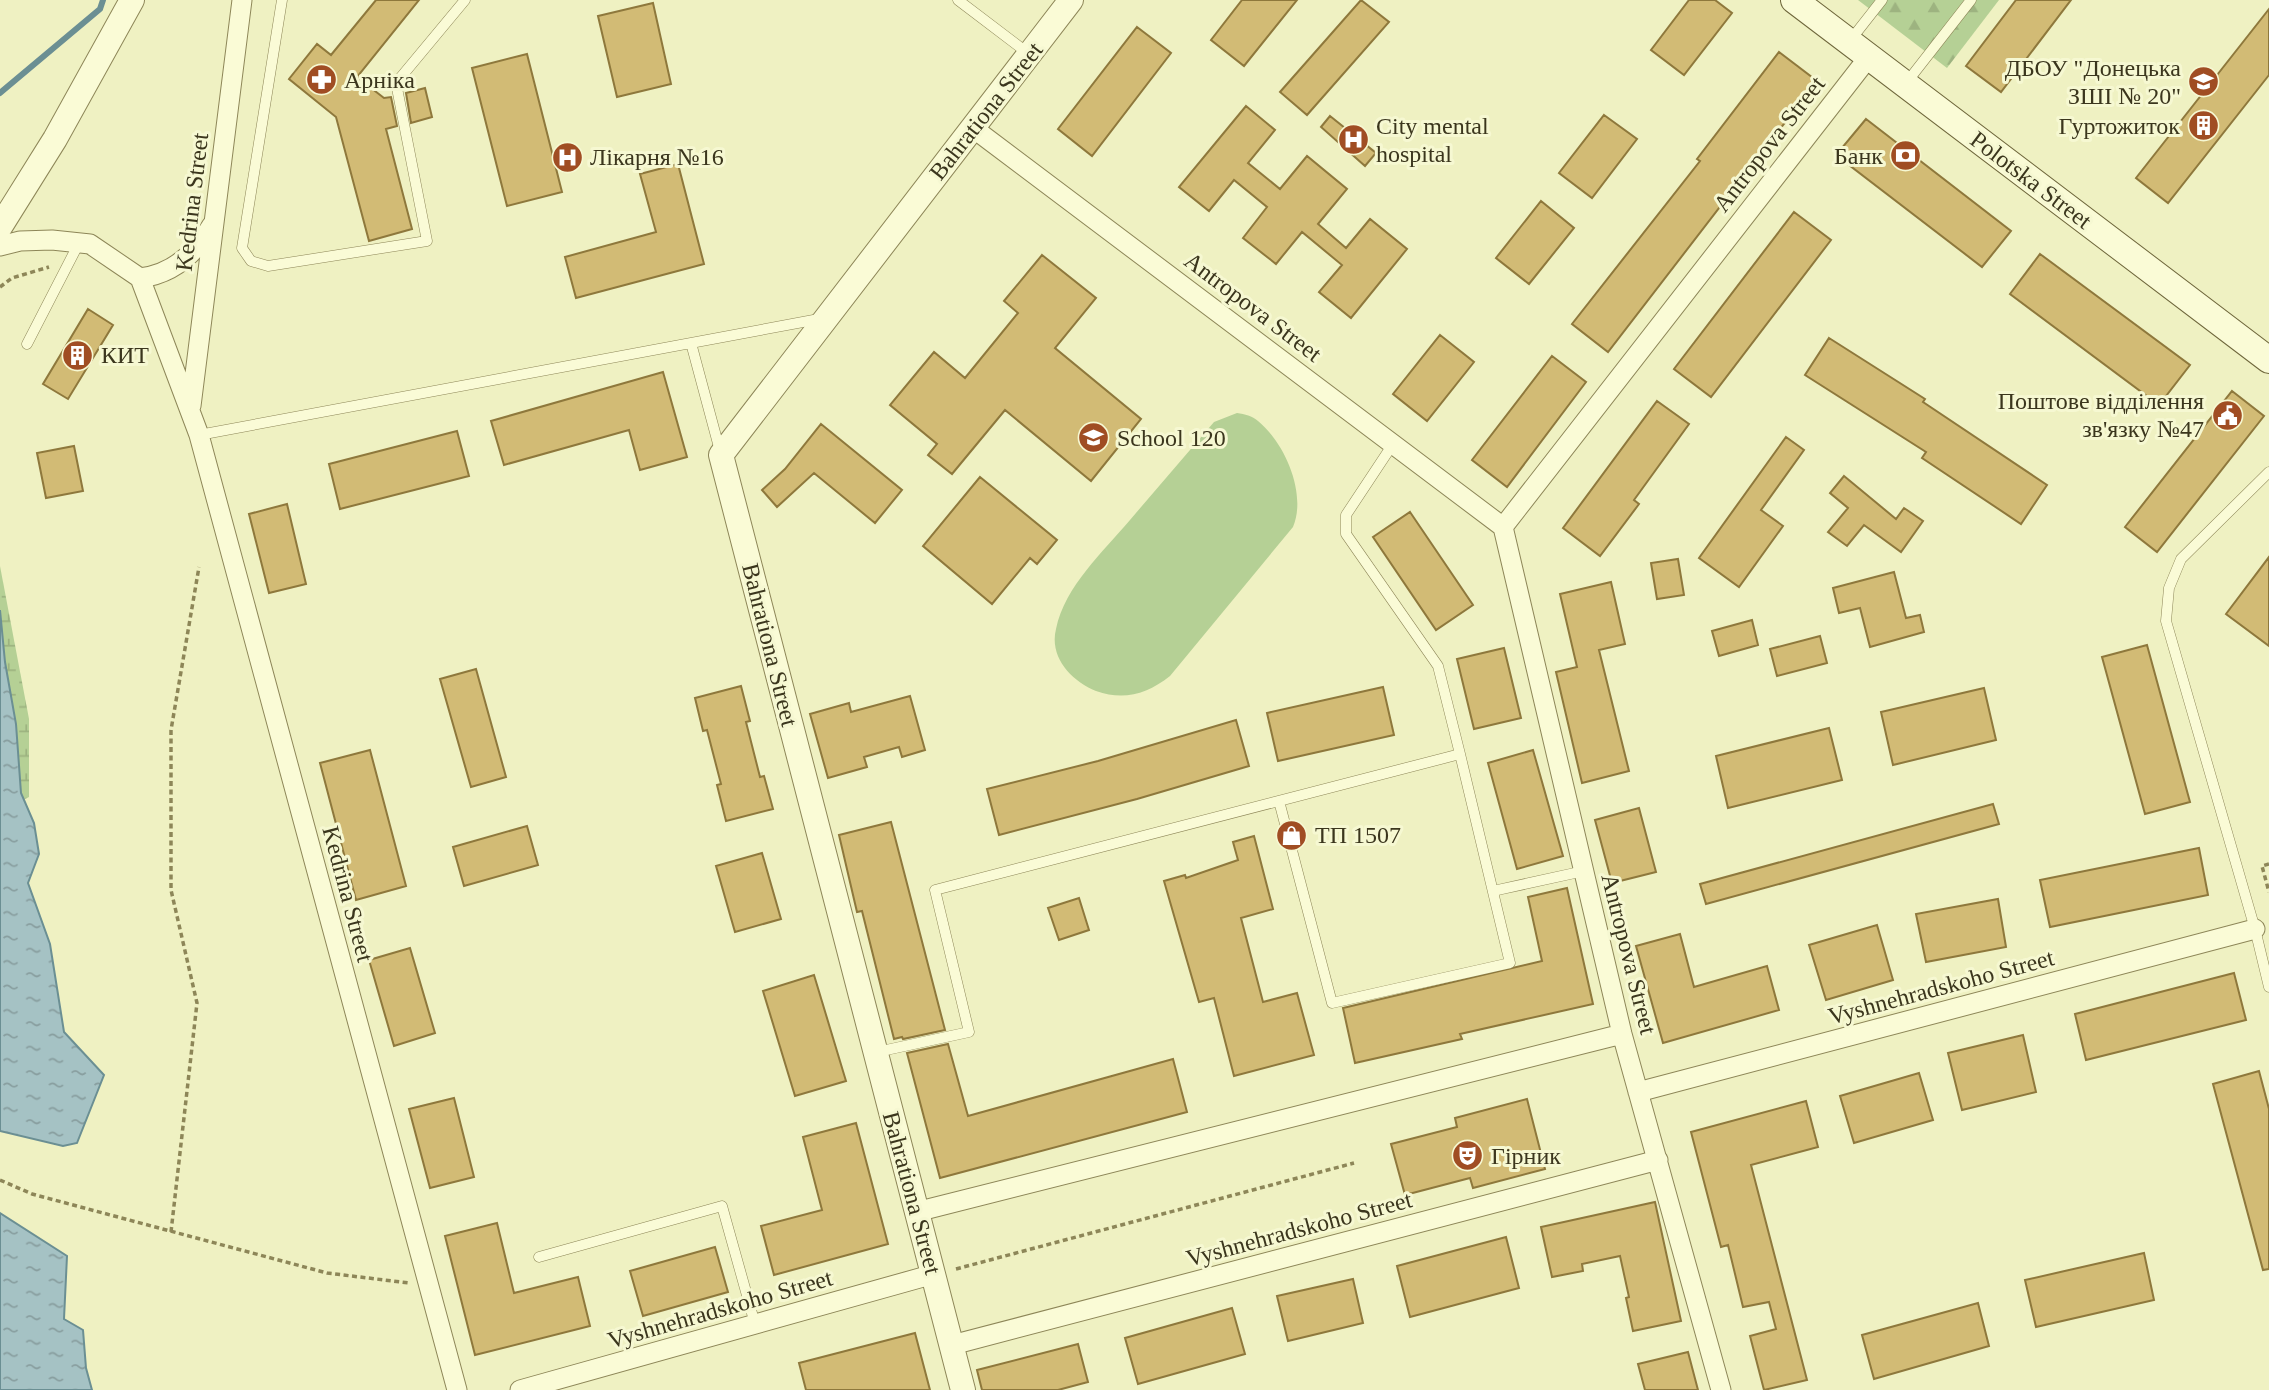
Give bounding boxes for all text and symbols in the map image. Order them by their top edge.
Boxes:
street label: Bahrationa Street [924,37,1048,185]
place label: ДБОУ "Донецька ЗШІ № 20" [2005,55,2181,109]
pharmacy icon: Арніка [304,63,338,97]
school or university icon: ДБОУ "Донецька ЗШІ № 20" [2187,65,2221,99]
place label: Арніка [344,67,415,93]
street label: Antropova Street [1708,71,1830,217]
building icon: Гуртожиток [2186,109,2220,143]
place label: City mental hospital [1376,113,1489,167]
place label: Гуртожиток [2059,113,2180,139]
hospital icon: City mental hospital [1336,123,1370,157]
street label: Polotska Street [1965,126,2097,234]
street label: Kedrina Street [171,131,213,273]
bank icon: Банк [1889,139,1923,173]
hospital icon: Лікарня №16 [550,140,584,174]
place label: Банк [1834,143,1883,169]
place label: Лікарня №16 [590,144,724,170]
street label: Antropova Street [1179,247,1327,367]
building icon: КИТ [61,338,95,372]
place label: КИТ [101,342,149,368]
place label: Поштове відділення зв'язку №47 [1998,388,2204,442]
public building icon: Поштове відділення зв'язку №47 [2210,398,2244,432]
school or university icon: School 120 [1077,421,1111,455]
place label: School 120 [1117,425,1226,451]
street label: Bahrationa Street [737,561,803,730]
shop icon: ТП 1507 [1275,818,1309,852]
place label: ТП 1507 [1315,822,1401,848]
street label: Kedrina Street [317,823,379,965]
street label: Antropova Street [1596,871,1662,1037]
street label: Vyshnehradskoho Street [1825,944,2057,1030]
street label: Bahrationa Street [878,1109,946,1277]
theatre icon: Гірник [1451,1139,1485,1173]
place label: Гірник [1491,1143,1561,1169]
street label: Vyshnehradskoho Street [1183,1186,1415,1272]
street label: Vyshnehradskoho Street [605,1264,836,1354]

